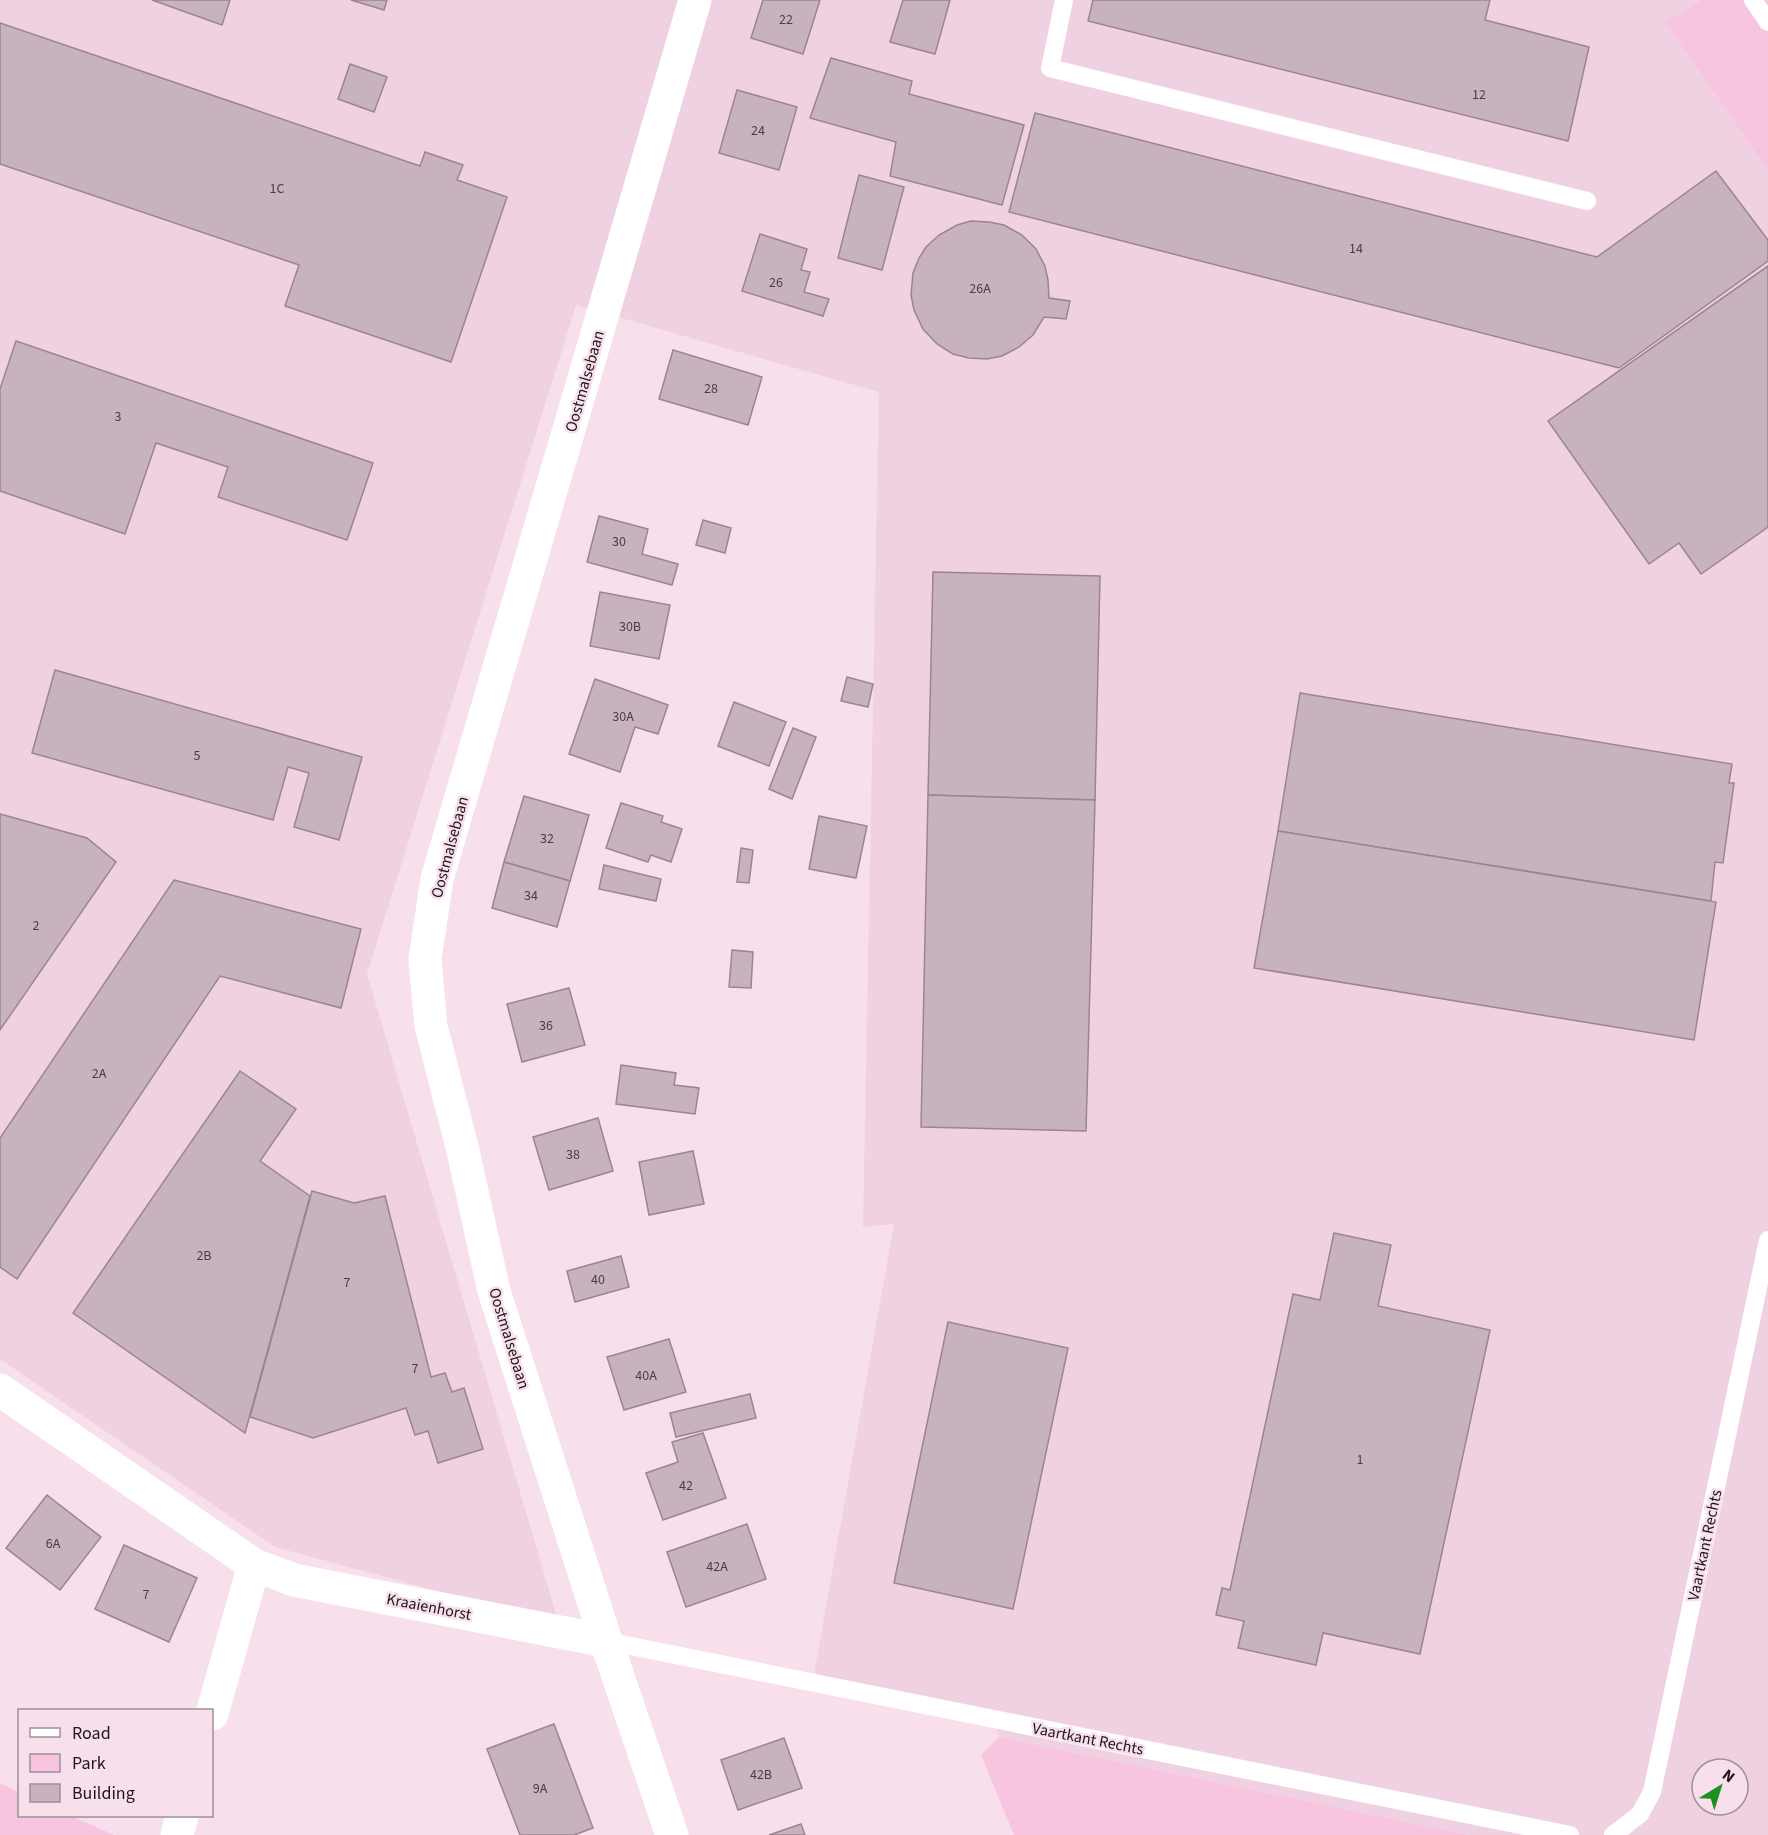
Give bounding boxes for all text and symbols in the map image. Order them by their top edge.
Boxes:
house number: 22 [779,10,793,30]
house number: 12 [1472,85,1486,105]
house number: 24 [751,121,765,141]
house number: 1C [270,179,284,199]
house number: 14 [1349,239,1363,259]
house number: 26 [769,273,783,293]
house number: 26A [969,279,991,299]
street label: Oostmalsebaan [560,328,610,435]
house number: 28 [704,379,718,399]
house number: 3 [115,407,122,427]
house number: 30 [612,532,626,552]
house number: 30B [619,617,641,637]
house number: 30A [612,707,634,727]
house number: 5 [194,746,201,766]
street label: Oostmalsebaan [426,794,474,901]
house number: 32 [540,829,554,849]
house number: 34 [524,886,538,906]
house number: 2 [33,916,40,936]
house number: 36 [539,1016,553,1036]
house number: 2A [92,1064,107,1084]
house number: 38 [566,1145,580,1165]
house number: 2B [196,1246,212,1266]
house number: 40 [591,1270,605,1290]
house number: 7 [344,1273,351,1293]
street label: Oostmalsebaan [483,1285,535,1392]
house number: 7 [412,1359,419,1379]
house number: 40A [635,1366,657,1386]
house number: 1 [1357,1450,1364,1470]
house number: 42 [679,1476,693,1496]
street label: Vaartkant Rechts [1682,1487,1728,1603]
house number: 6A [46,1534,61,1554]
house number: 42A [706,1557,728,1577]
house number: 7 [143,1585,150,1605]
street label: Kraaienhorst [385,1588,474,1626]
legend [18,1709,213,1817]
street label: Vaartkant Rechts [1030,1717,1146,1761]
text: Road [72,1721,111,1746]
text: Park [72,1751,106,1776]
north arrow [1690,1757,1750,1817]
text: N [1718,1764,1740,1788]
house number: 42B [750,1765,772,1785]
house number: 9A [533,1779,548,1799]
text: Building [72,1781,135,1806]

